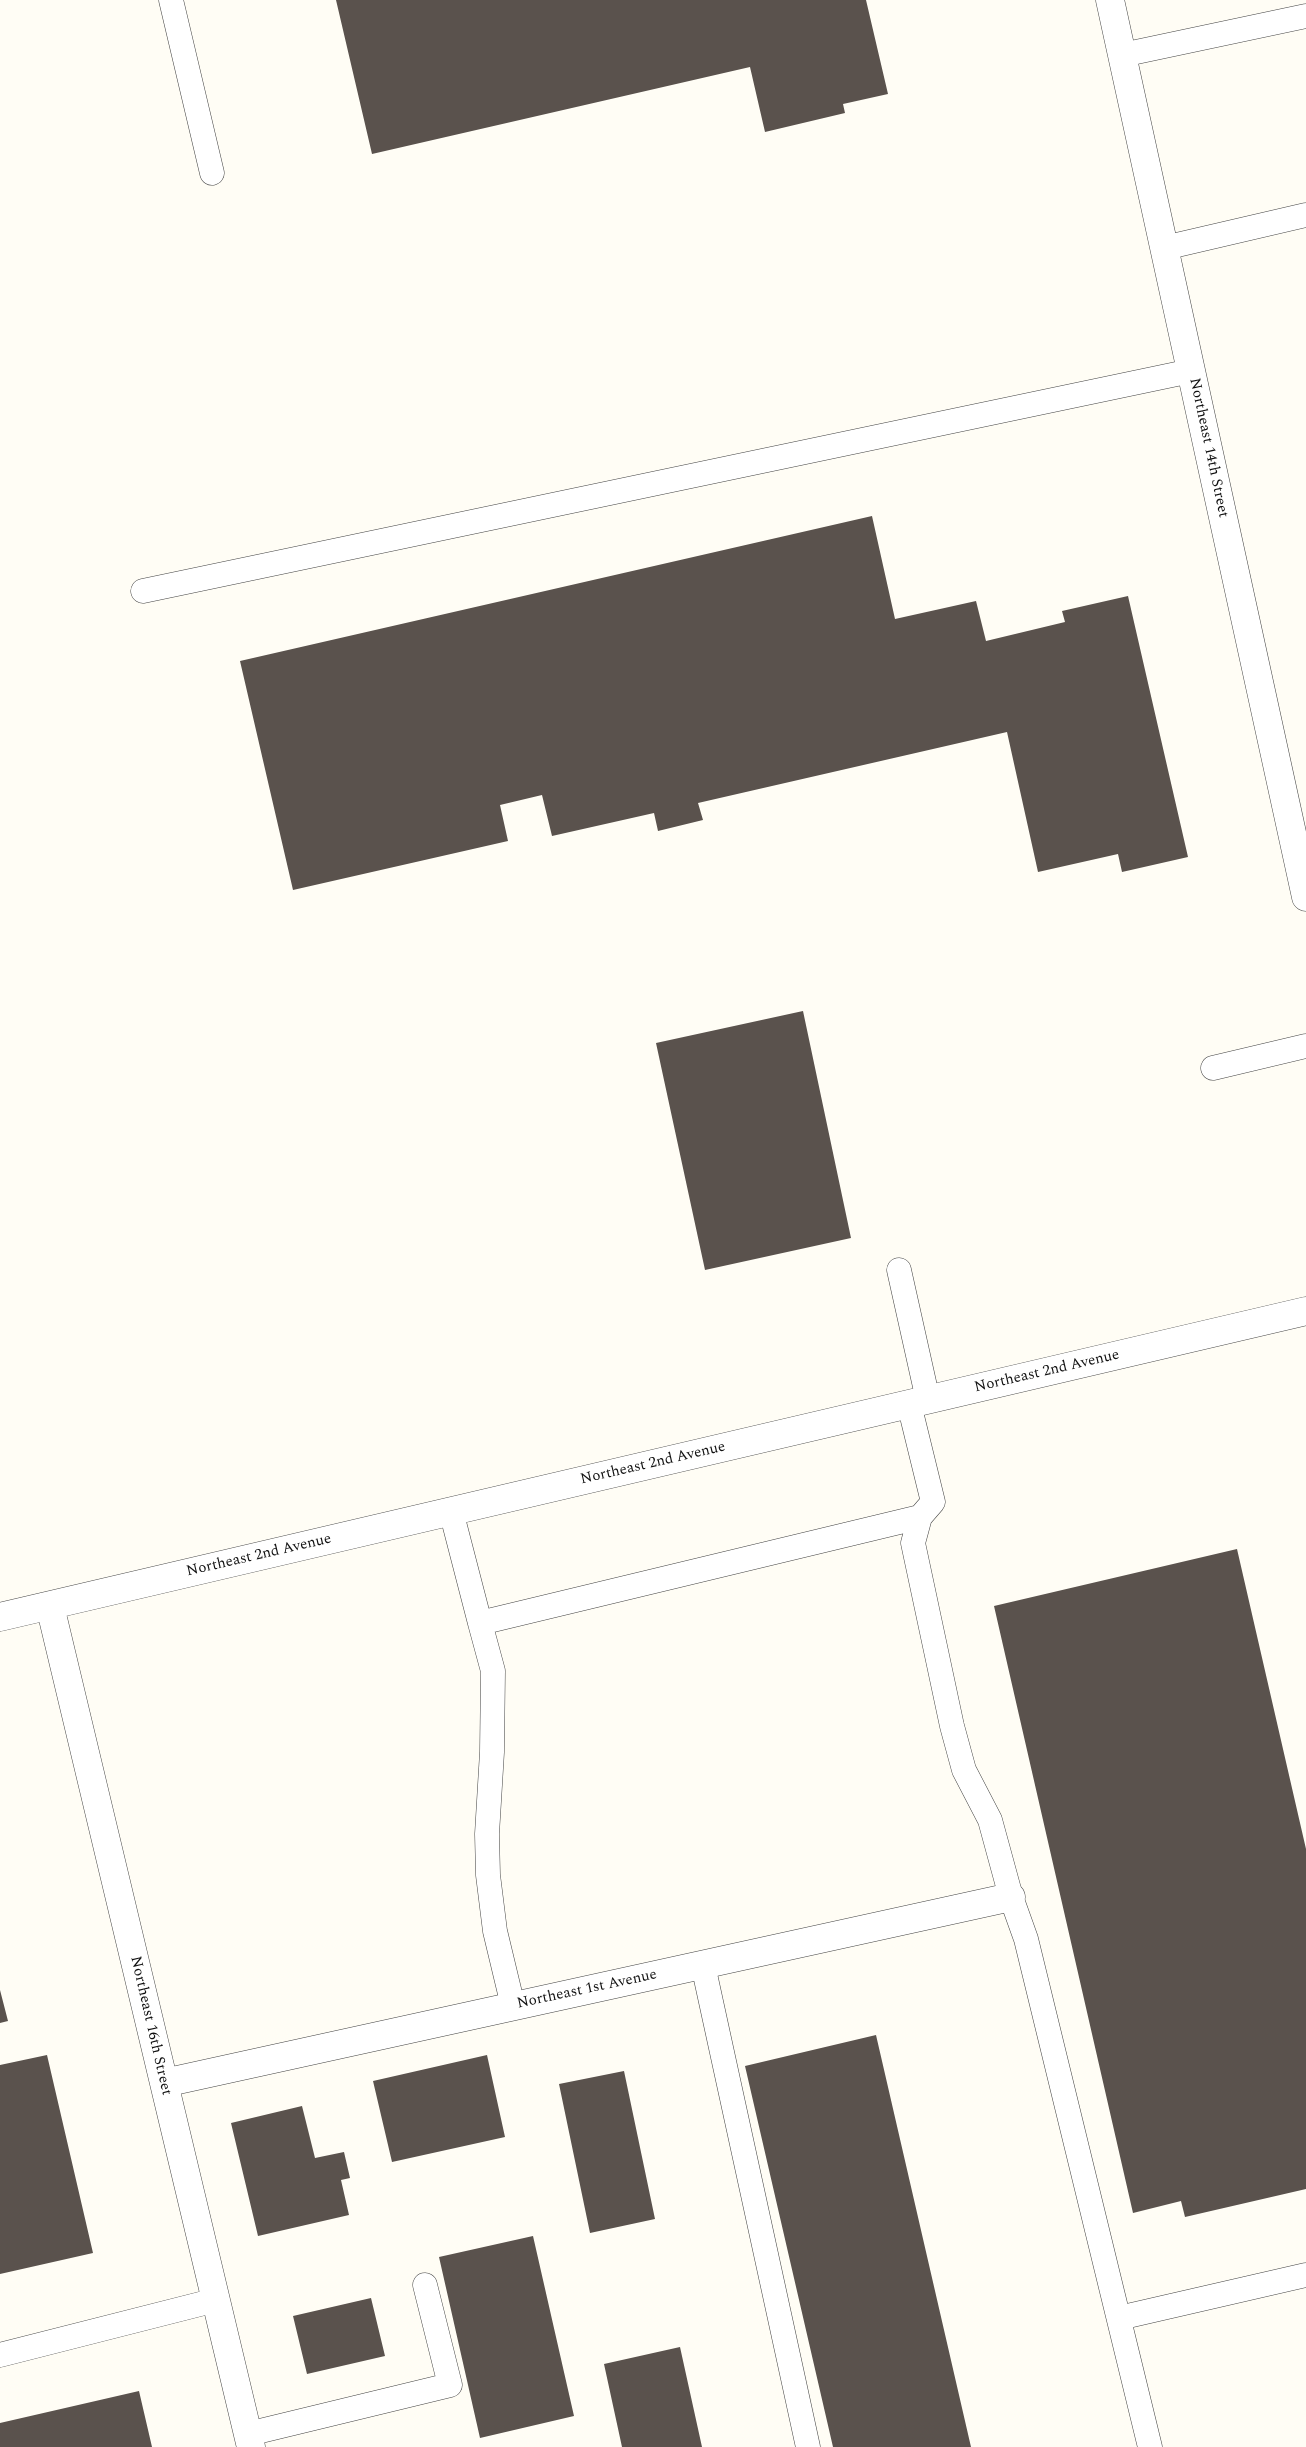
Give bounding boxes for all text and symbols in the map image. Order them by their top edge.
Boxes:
street label: Northeast 14th Street [1184,377,1232,519]
street label: Northeast 2nd Avenue [973,1347,1121,1397]
street label: Northeast 2nd Avenue [579,1439,727,1489]
street label: Northeast 2nd Avenue [185,1531,333,1581]
street label: Northeast 16th Street [125,1955,175,2097]
street label: Northeast 1st Avenue [515,1966,659,2014]

